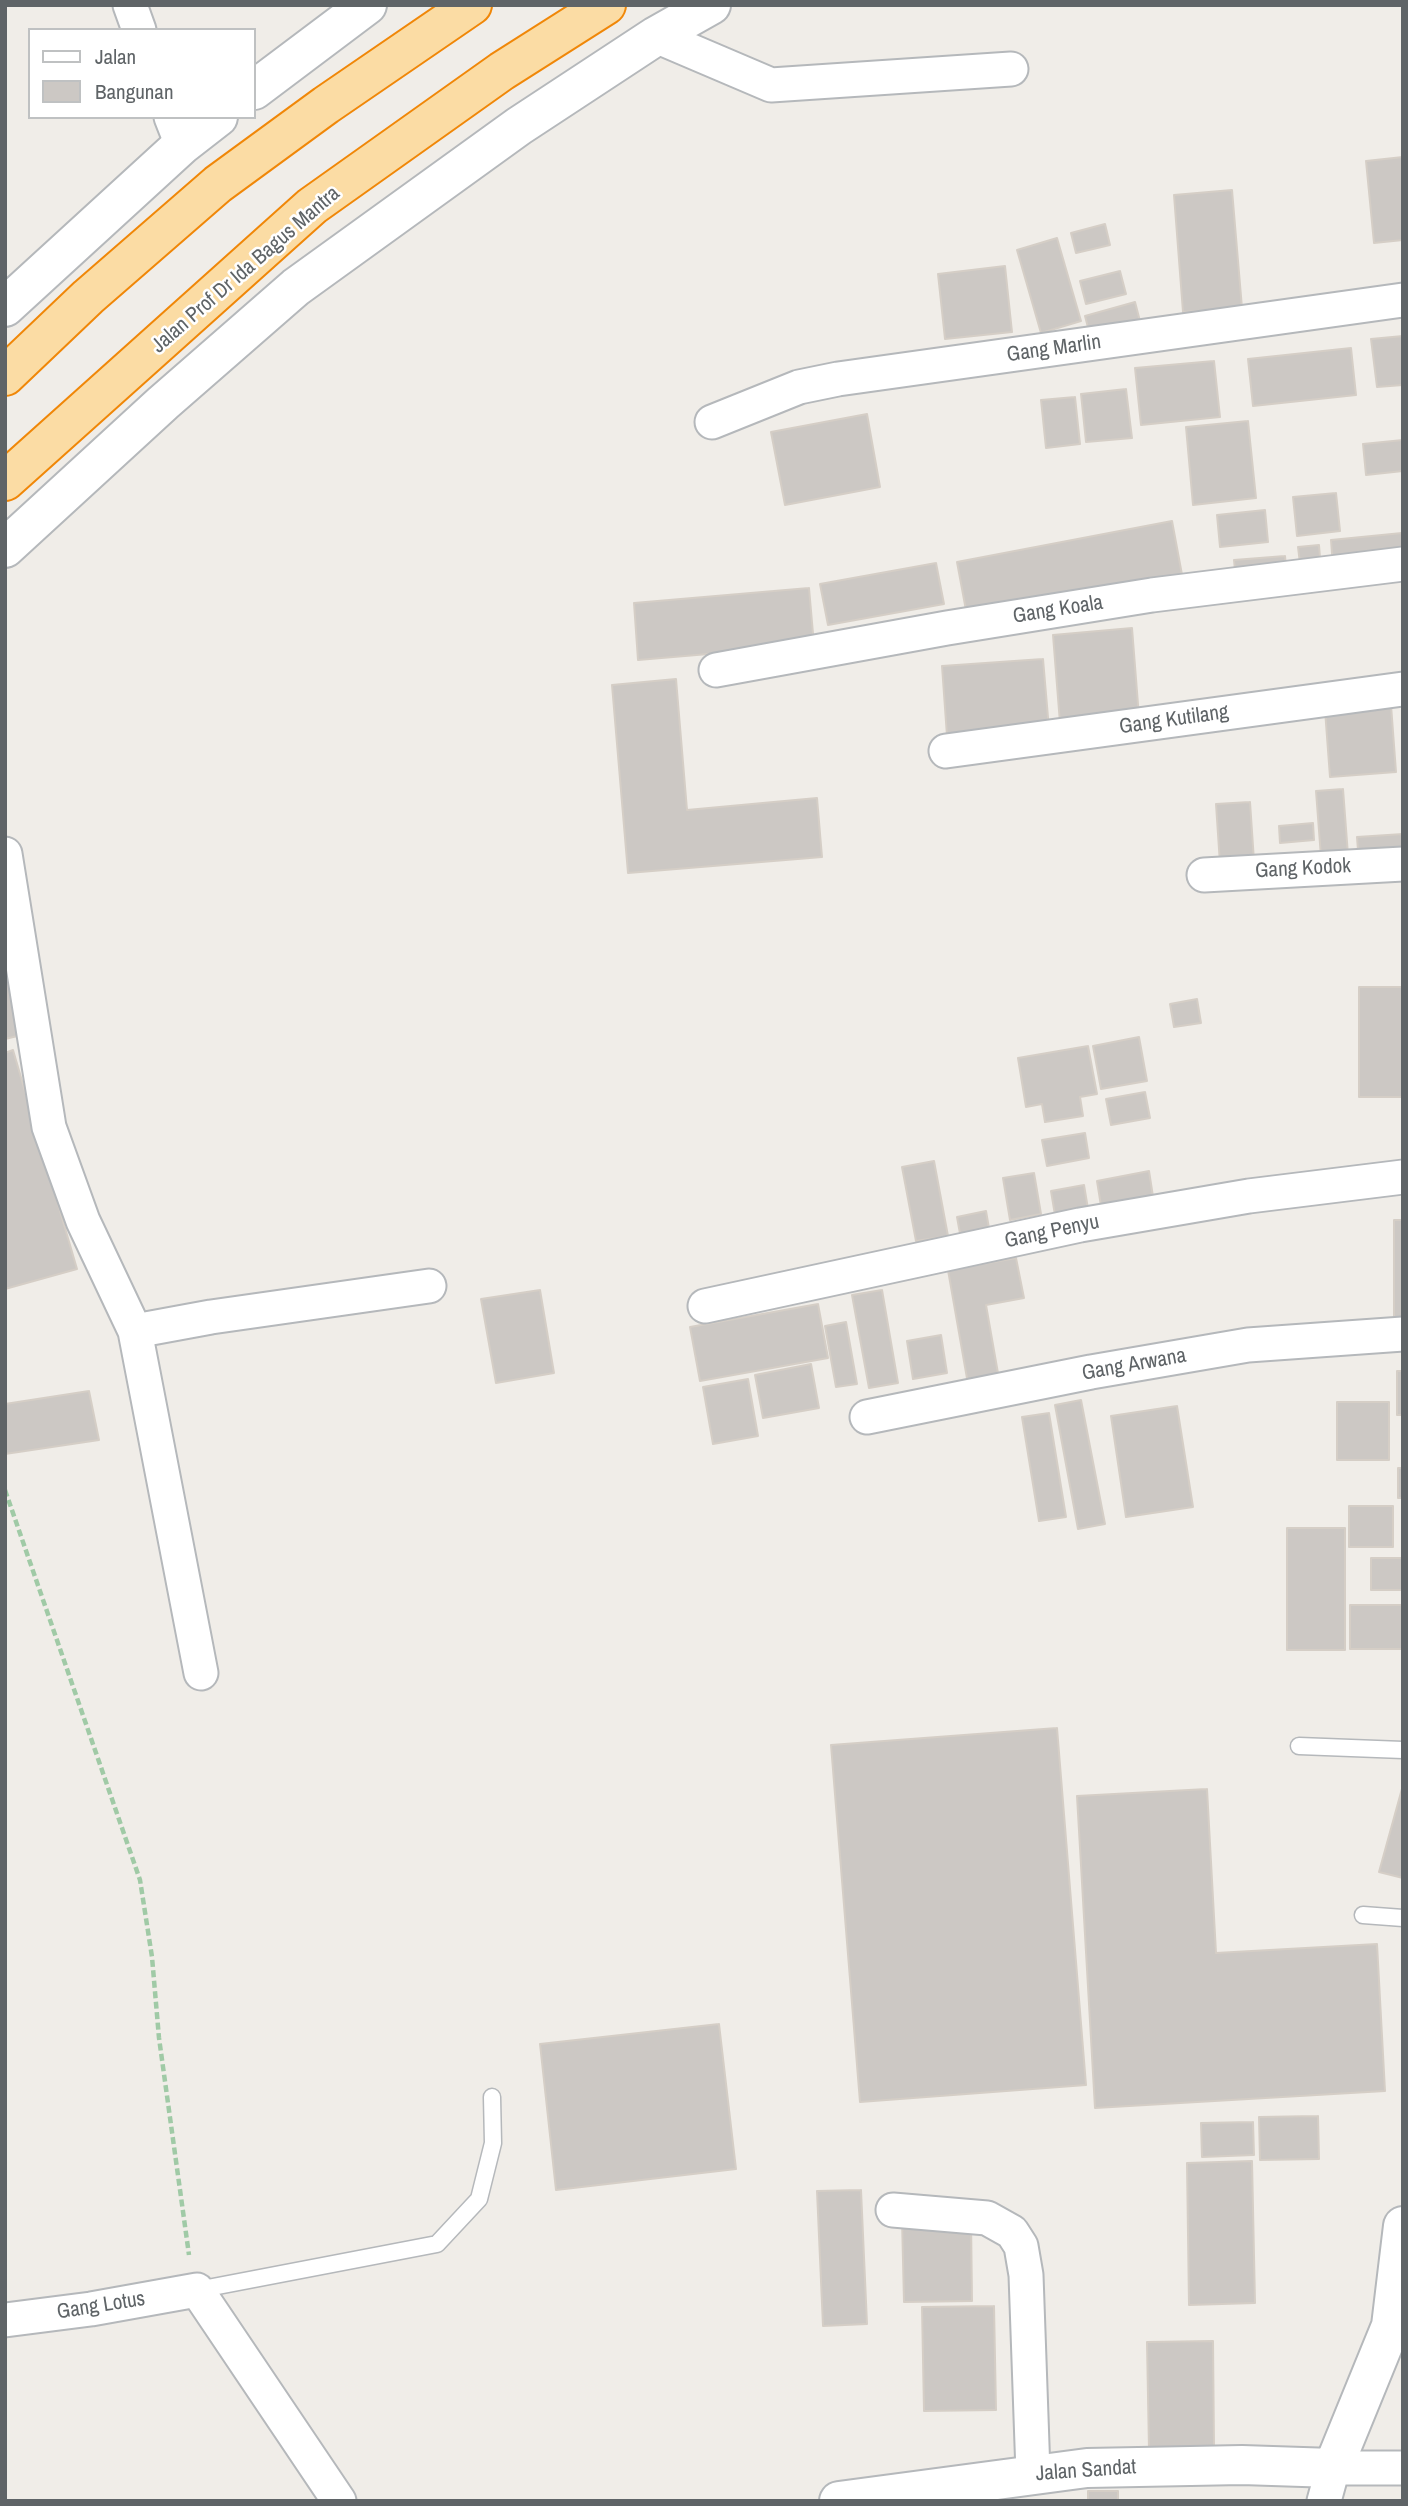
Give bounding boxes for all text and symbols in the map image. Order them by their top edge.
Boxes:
legend [28,28,256,119]
text: Jalan [95,42,136,71]
text: Bangunan [95,77,174,106]
street label: Jalan Prof Dr Ida Bagus Mantra [147,181,345,359]
street label: Gang Marlin [1005,330,1103,368]
street label: Gang Koala [1011,590,1105,630]
street label: Gang Kutilang [1118,700,1230,740]
street label: Gang Kodok [1255,854,1351,884]
street label: Gang Penyu [1003,1210,1101,1254]
street label: Gang Arwana [1080,1343,1188,1387]
street label: Gang Lotus [55,2287,147,2325]
street label: Jalan Sandat [1035,2455,1137,2487]

